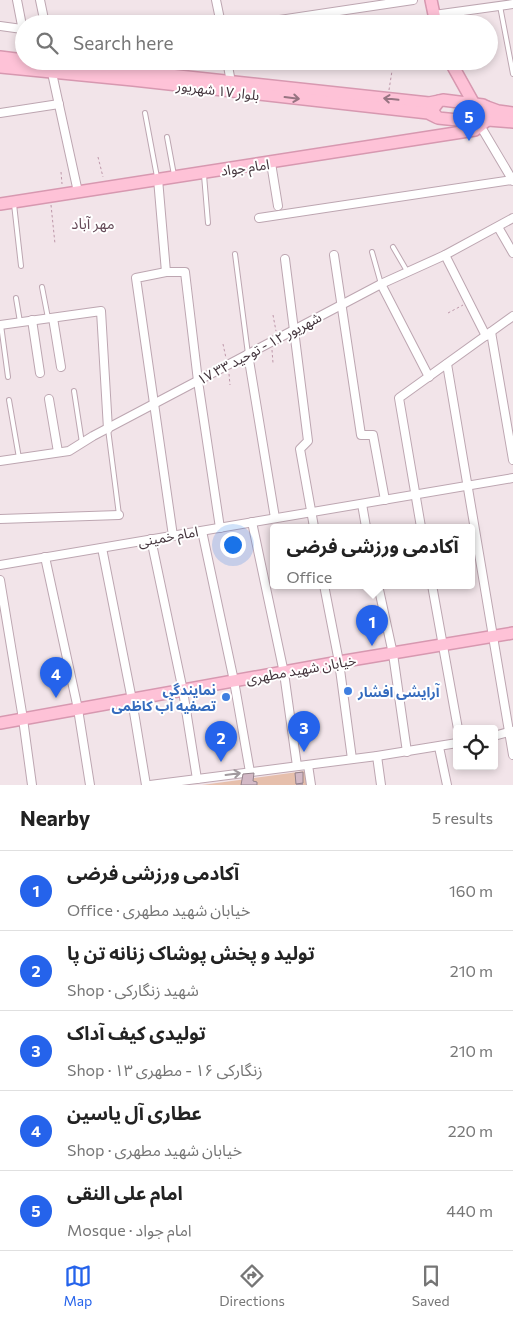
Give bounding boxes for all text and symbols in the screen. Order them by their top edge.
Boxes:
search box [15,15,498,70]
icon: search [33,29,61,57]
text: Search here [73,31,173,54]
street label: بلوار ۱۷ شهریور [174,76,261,105]
one-way arrow [284,93,300,103]
one-way arrow [383,94,399,104]
pin: 5 [453,100,485,141]
street label: امام جواد [220,155,271,182]
district label: مهر آباد [71,214,115,233]
street label: ۱۷ شهریور ۱۲ - توحید ۳۳ [194,308,325,389]
street label: امام خمینی [137,522,200,553]
popup [270,524,475,589]
your location [220,532,246,558]
text: آکادمی ورزشی فرضی [286,534,459,557]
text: Office [286,567,332,586]
pin: 1 [356,605,388,646]
street label: خیابان شهید مطهری [245,651,358,688]
pin: 4 [40,657,72,698]
place label: نمایندگی تصفیه آب کاظمی [111,681,216,714]
place label: آرایشی افشار [357,683,440,701]
marker: آرایشی افشار [342,685,354,697]
marker: نمایندگی تصفیه آب کاظمی [220,691,232,703]
pin: 3 [288,711,320,752]
pin: 2 [205,721,237,762]
map controls [453,725,498,770]
button: locate [453,725,498,770]
one-way arrow [224,769,240,779]
text: Nearby [20,805,90,830]
text: 5 results [432,808,493,827]
text: آکادمی ورزشی فرضی [67,861,239,884]
text: 1 [32,881,40,900]
text: 160 m [449,881,493,900]
text: Office · خیابان شهید مطهری [67,900,250,919]
text: تولید و پخش پوشاک زنانه تن پا [67,941,315,964]
text: 2 [31,961,41,980]
text: 210 m [450,961,493,980]
text: Shop · شهید زنگارکی [67,980,199,999]
text: تولیدی کیف آداک [67,1021,206,1044]
text: 3 [31,1041,41,1060]
text: 210 m [450,1041,493,1060]
text: Shop · زنگارکی ۱۶ - مطهری ۱۳ [67,1060,263,1079]
text: عطاری آل یاسین [67,1101,202,1124]
text: 4 [31,1121,41,1140]
text: 220 m [448,1121,493,1140]
text: Shop · خیابان شهید مطهری [67,1140,242,1159]
text: امام علی النقی [67,1181,183,1204]
text: 5 [31,1201,41,1220]
text: 440 m [446,1201,493,1220]
text: Mosque · امام جواد [67,1220,192,1239]
tab: Map [63,1262,92,1309]
tab: Directions [219,1262,285,1309]
tab: Saved [412,1262,450,1309]

